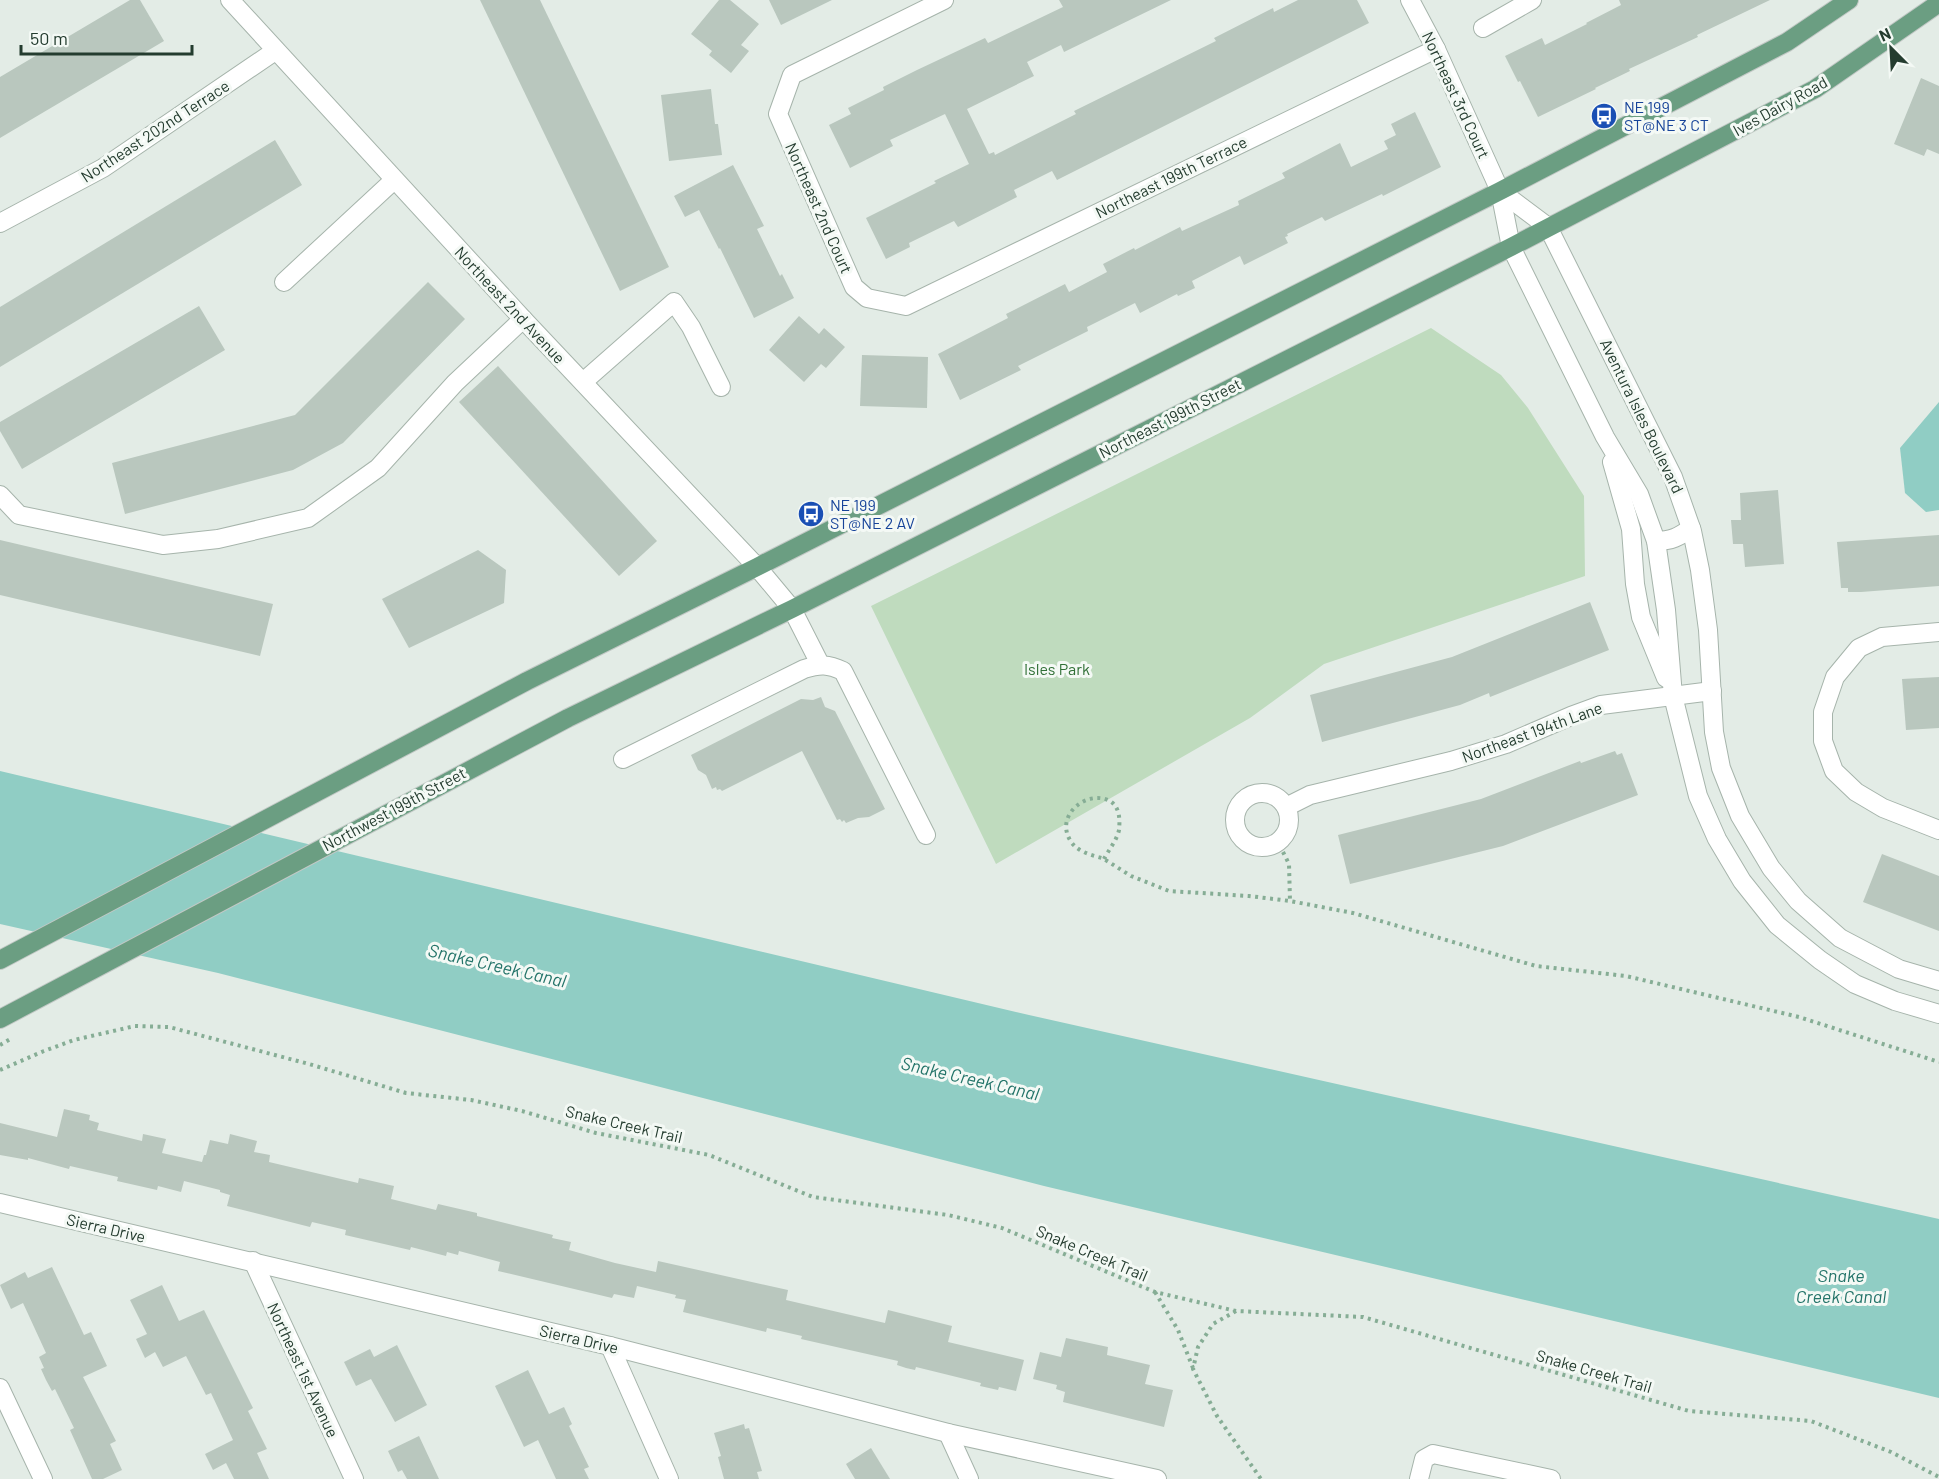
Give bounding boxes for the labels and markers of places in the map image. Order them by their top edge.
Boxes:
place label: NE 199 ST@NE 3 CT [1624,97,1709,134]
bus stop icon: NE 199 ST@NE 3 CT [1589,101,1619,131]
place label: NE 199 ST@NE 2 AV [830,495,915,532]
bus stop icon: NE 199 ST@NE 2 AV [796,499,826,529]

